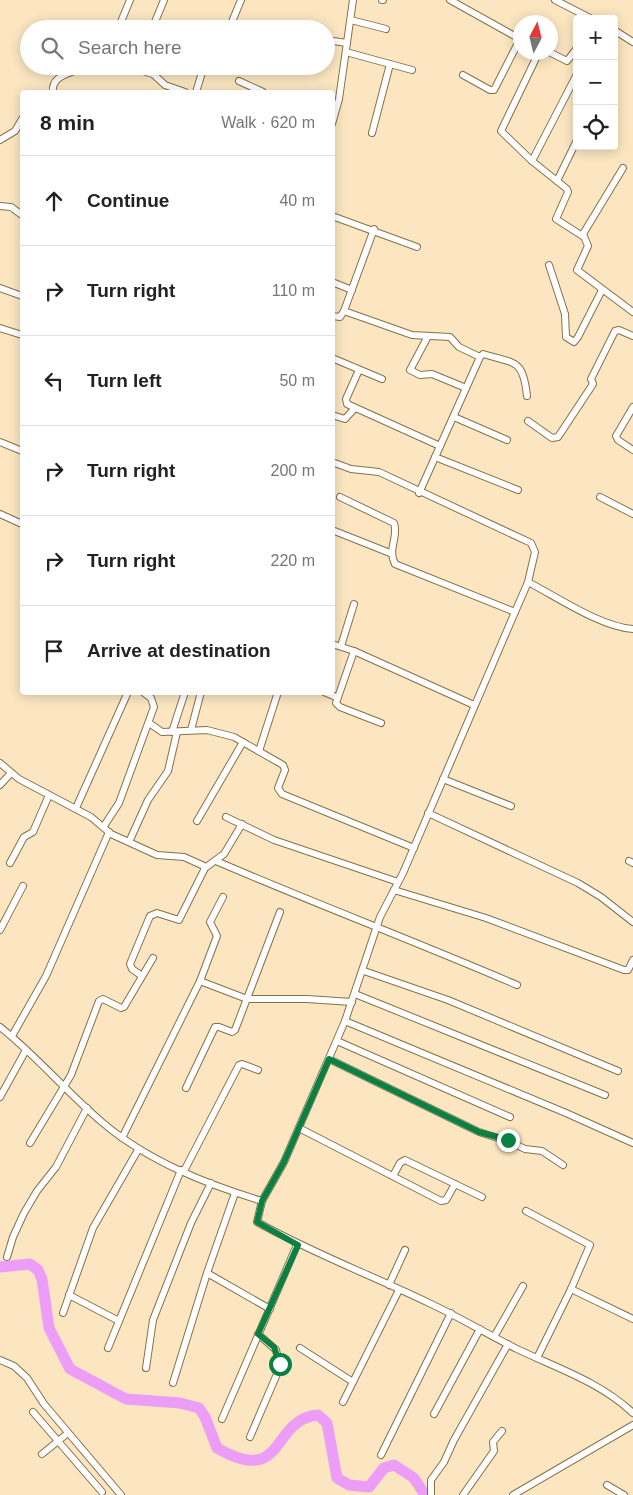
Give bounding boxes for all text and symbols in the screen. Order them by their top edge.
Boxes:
north arrow [513,15,558,60]
map controls [573,15,618,150]
button: + [573,15,618,60]
search box [20,20,335,75]
icon: search [38,34,66,62]
text: Search here [78,37,182,58]
button: − [573,60,618,105]
button: locate [573,105,618,150]
text: 8 min [40,111,95,134]
text: Walk · 620 m [221,114,315,131]
icon: ahead [40,187,68,215]
text: Continue [87,190,169,211]
text: 40 m [279,192,315,209]
icon: right [40,277,68,305]
text: Turn right [87,280,175,301]
text: 110 m [272,282,315,299]
icon: left [40,367,68,395]
text: Turn left [87,370,162,391]
text: 50 m [279,372,315,389]
icon: right [40,457,68,485]
text: Turn right [87,460,175,481]
text: 200 m [271,462,315,479]
icon: right [40,547,68,575]
text: Turn right [87,550,175,571]
text: 220 m [271,552,315,569]
icon: arrive [40,637,68,665]
text: Arrive at destination [87,640,271,661]
route end [497,1129,520,1152]
route start [269,1353,292,1376]

